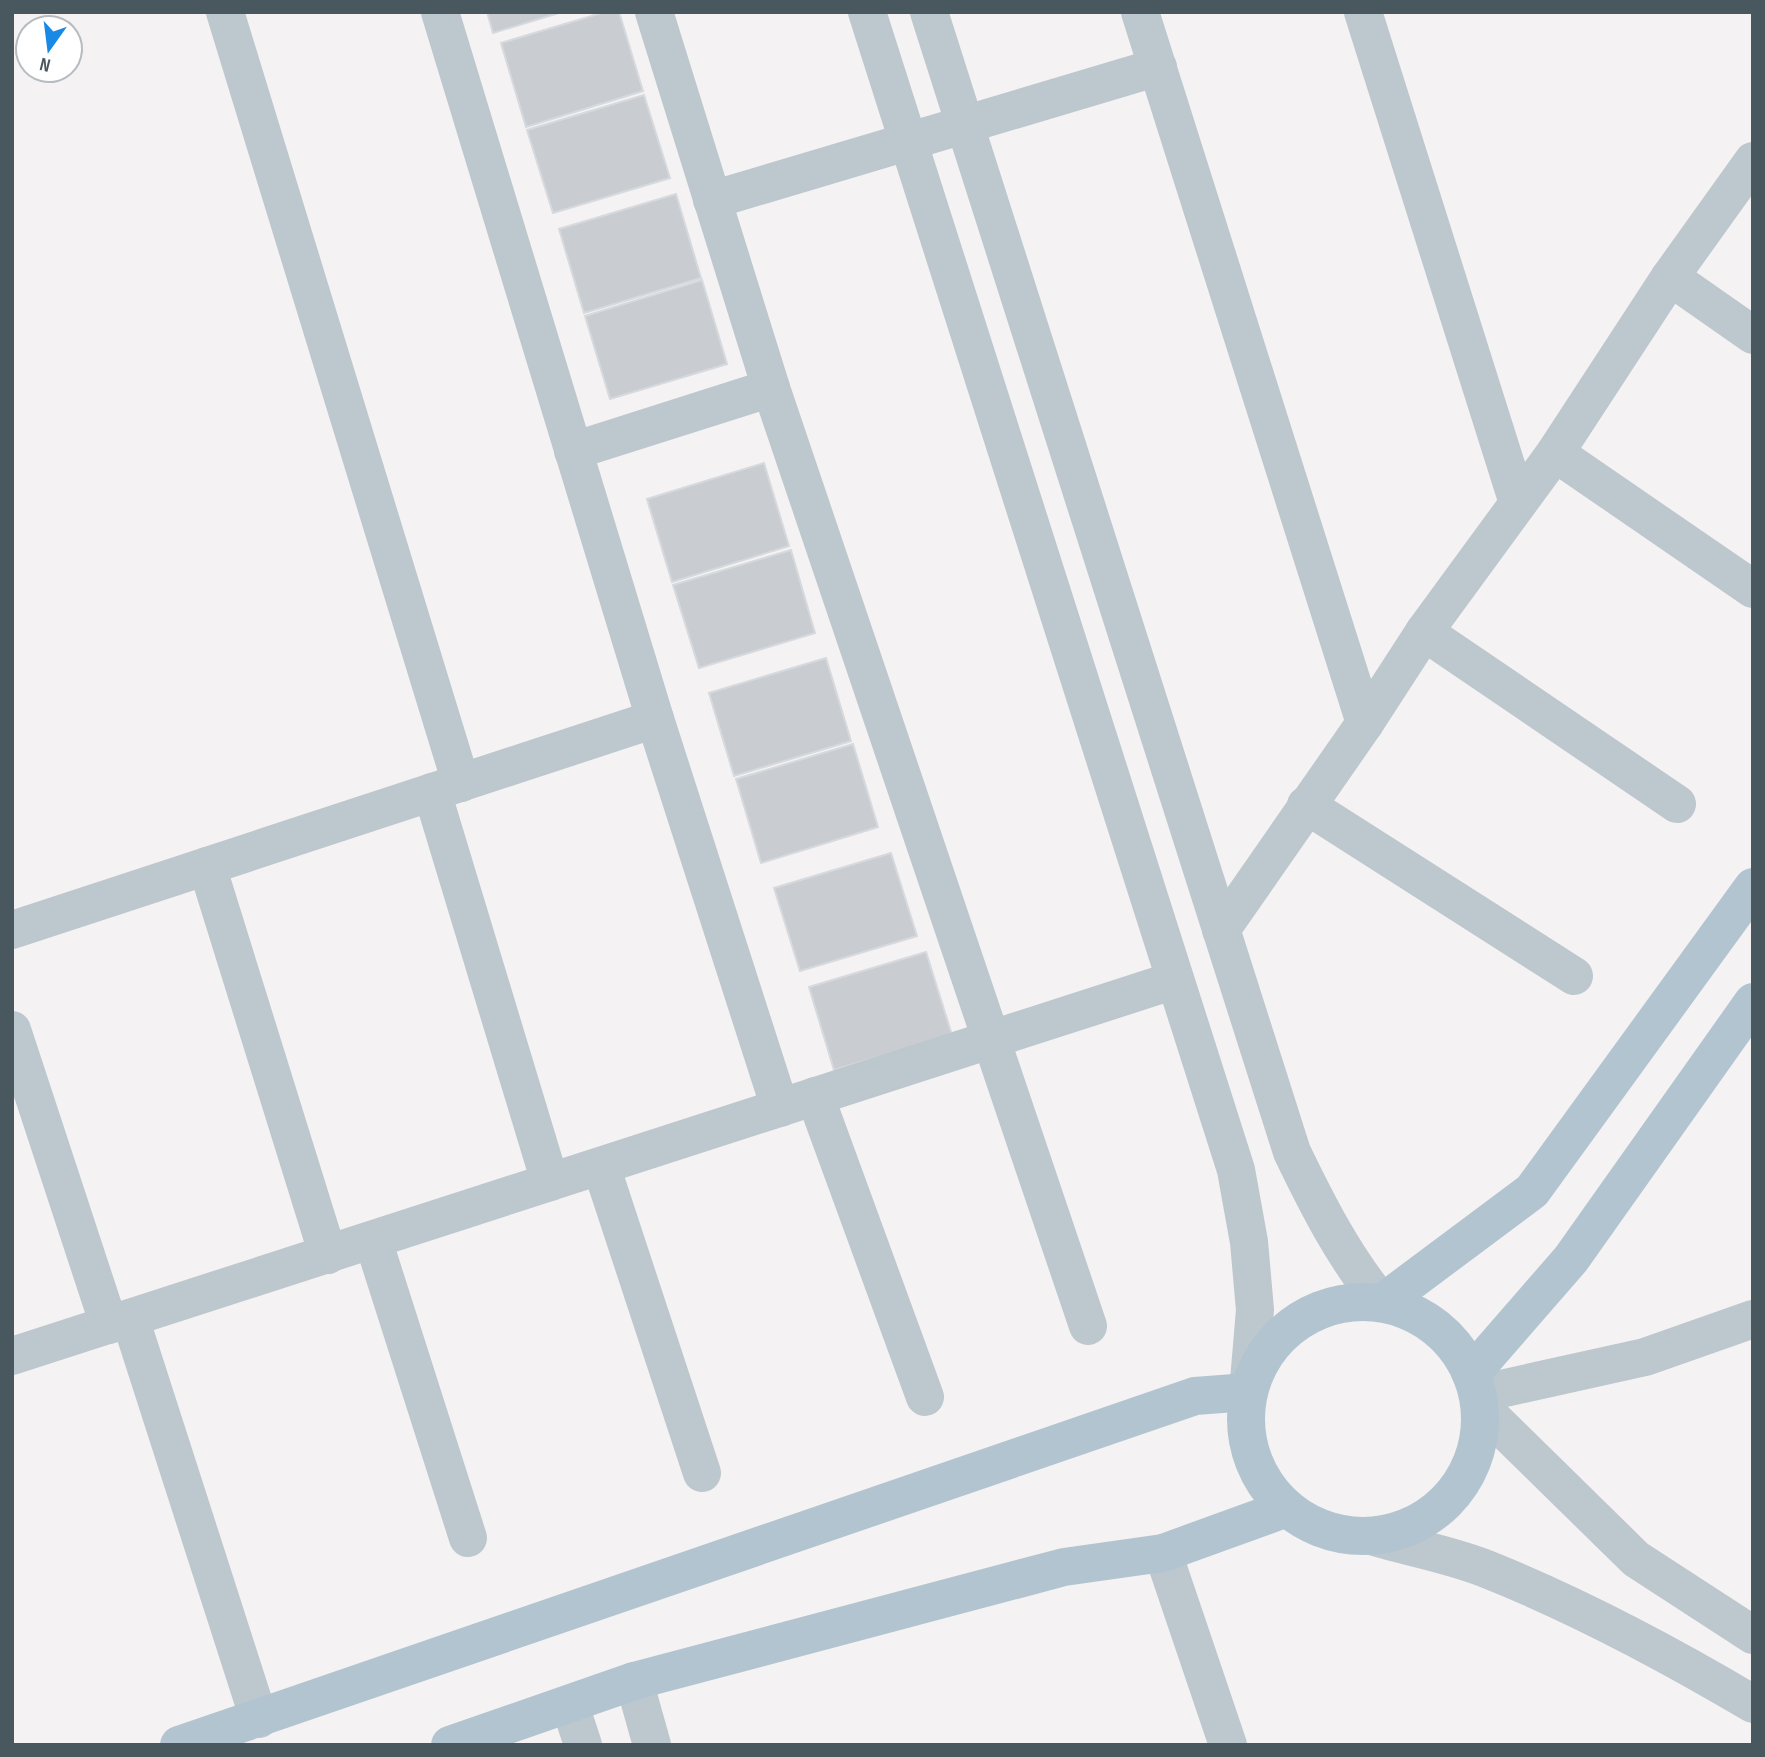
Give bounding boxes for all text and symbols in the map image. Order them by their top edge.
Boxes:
north arrow [14,14,84,84]
text: N [38,52,53,76]

